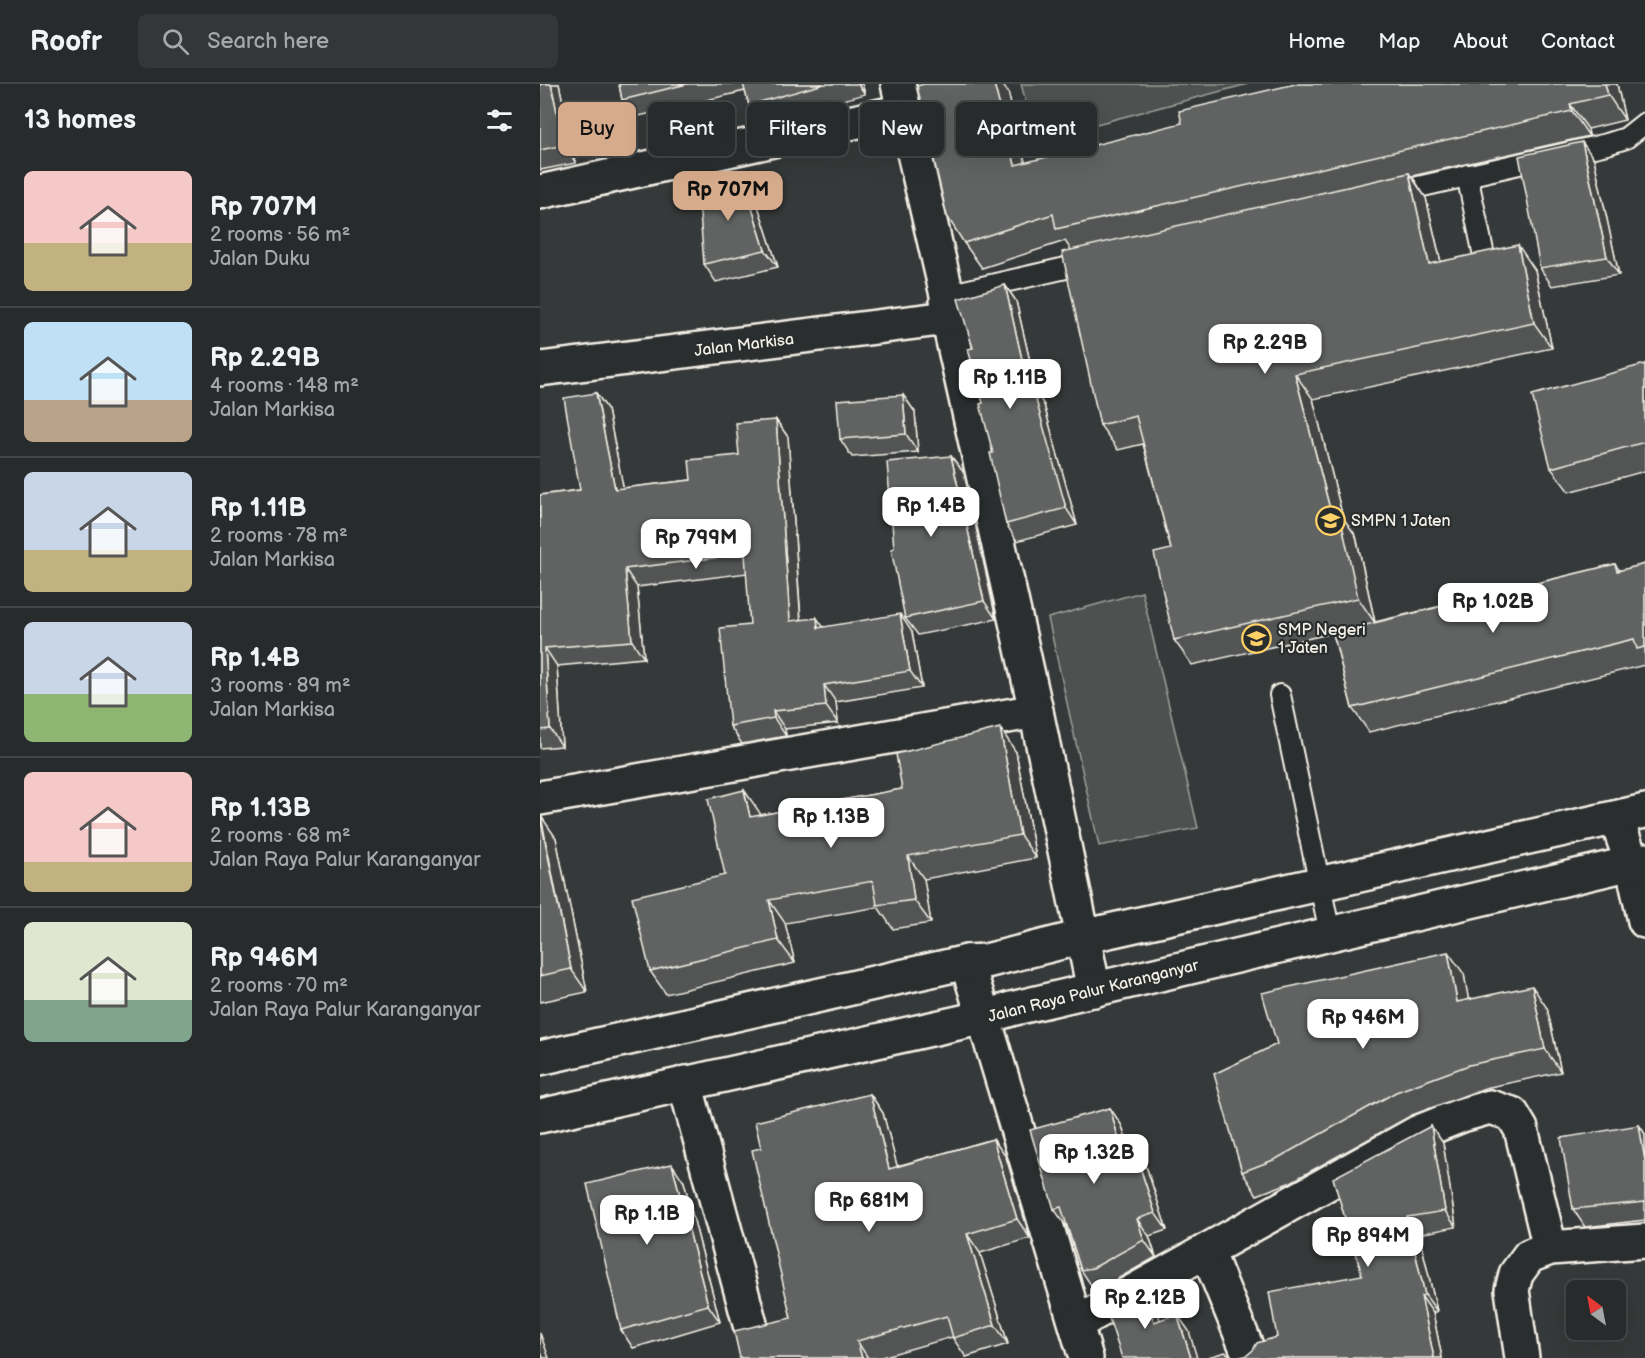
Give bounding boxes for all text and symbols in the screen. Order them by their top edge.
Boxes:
search box [138,14,558,68]
text: Roofr [30,25,102,58]
icon: search [159,25,192,58]
text: Search here [207,28,329,55]
text: Home [1288,29,1345,54]
text: Map [1378,29,1420,54]
text: About [1453,29,1508,54]
text: Contact [1541,29,1615,54]
chip: Buy [558,102,636,156]
chip: Rent [648,102,735,156]
chip: Filters [747,102,848,156]
chip: New [860,102,944,156]
chip: Apartment [956,102,1097,156]
icon: filters [483,104,516,137]
text: 13 homes [24,105,136,136]
pin: Rp 707M [673,171,783,222]
text: Rp 707M [687,178,769,202]
text: Rp 707M [210,192,317,223]
icon: home [72,195,144,267]
text: 2 rooms · 56 m² [210,223,350,247]
text: Jalan Duku [210,247,310,271]
pin: Rp 2.29B [1203,324,1327,375]
street label: Jalan Markisa [693,330,795,361]
text: Rp 2.29B [1223,331,1307,355]
text: Rp 2.29B [210,343,320,374]
icon: home [72,346,144,418]
pin: Rp 1.11B [948,359,1072,410]
text: Rp 1.11B [973,366,1047,390]
text: 4 rooms · 148 m² [210,374,359,398]
text: Jalan Markisa [210,398,335,422]
pin: Rp 1.4B [876,487,986,538]
text: Rp 1.11B [210,493,307,524]
text: Rp 1.4B [896,494,966,518]
icon: home [72,496,144,568]
school or university icon: SMPN 1 Jaten [1314,504,1346,536]
place label: SMPN 1 Jaten [1351,512,1451,531]
pin: Rp 799M [641,519,751,570]
text: 2 rooms · 78 m² [210,524,348,548]
text: Rp 799M [655,526,737,550]
text: Jalan Markisa [210,548,335,572]
pin: Rp 1.02B [1431,583,1555,634]
text: Rp 1.02B [1452,590,1534,614]
place label: SMP Negeri 1 Jaten [1278,621,1366,658]
school or university icon: SMP Negeri 1 Jaten [1241,622,1273,654]
text: Rp 1.4B [210,643,300,674]
icon: home [72,646,144,718]
text: 3 rooms · 89 m² [210,674,351,698]
text: Jalan Markisa [210,698,335,722]
text: Rp 1.13B [210,793,311,824]
icon: home [72,796,144,868]
pin: Rp 1.13B [769,798,893,849]
text: Rp 1.13B [792,805,870,829]
text: 2 rooms · 68 m² [210,824,351,848]
text: Jalan Raya Palur Karanganyar [210,848,480,872]
text: Rp 946M [210,943,318,974]
icon: home [72,946,144,1018]
street label: Jalan Raya Palur Karanganyar [986,956,1201,1027]
text: 2 rooms · 70 m² [210,974,348,998]
text: Jalan Raya Palur Karanganyar [210,998,480,1022]
pin: Rp 946M [1308,999,1418,1050]
text: Rp 946M [1321,1006,1405,1030]
pin: Rp 1.32B [1032,1134,1156,1185]
text: Rp 1.32B [1053,1141,1135,1165]
pin: Rp 681M [814,1182,924,1233]
text: Rp 681M [829,1189,909,1213]
pin: Rp 1.1B [592,1195,702,1246]
text: Rp 1.1B [614,1202,680,1226]
pin: Rp 894M [1313,1217,1423,1268]
text: Rp 894M [1326,1224,1410,1248]
pin: Rp 2.12B [1083,1279,1207,1330]
north arrow [1566,1280,1626,1340]
map controls [1566,1280,1626,1340]
text: Rp 2.12B [1104,1286,1186,1310]

